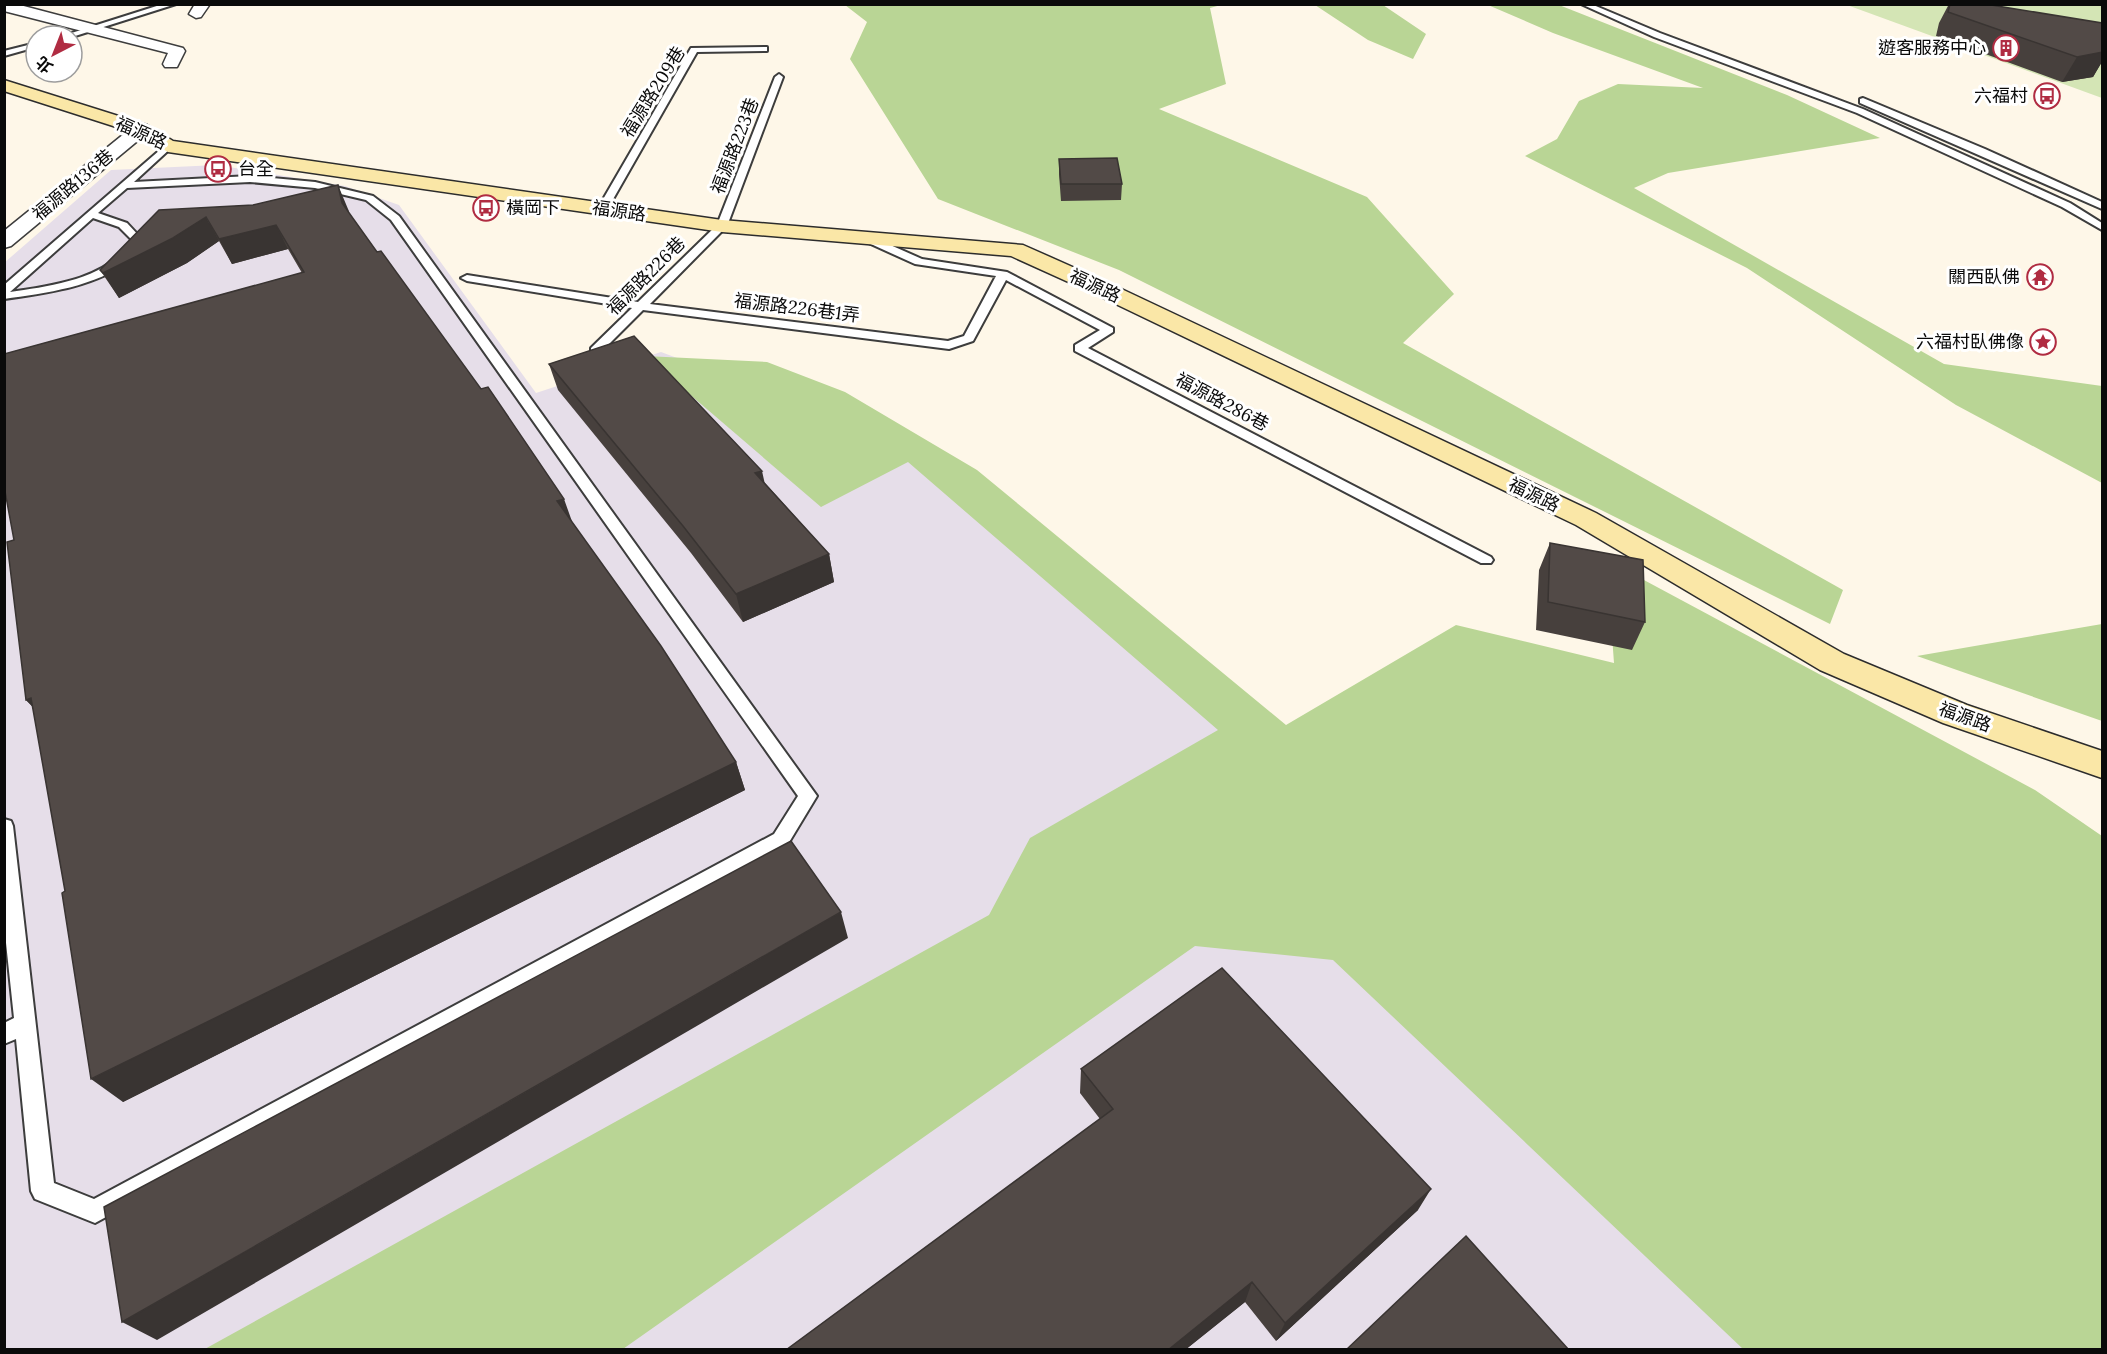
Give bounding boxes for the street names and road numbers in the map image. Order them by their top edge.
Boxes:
street label: 福源路209巷 [615,42,690,142]
street label: 福源路223巷 [706,95,763,197]
street label: 福源路 [112,111,171,154]
street label: 福源路136巷 [27,144,118,225]
street label: 福源路 [591,195,647,226]
street label: 福源路226巷 [602,232,690,320]
street label: 福源路 [1066,264,1125,307]
street label: 福源路226巷1弄 [733,288,861,327]
street label: 福源路286巷 [1172,367,1273,436]
street label: 福源路 [1505,472,1564,517]
street label: 福源路 [1936,696,1994,737]

